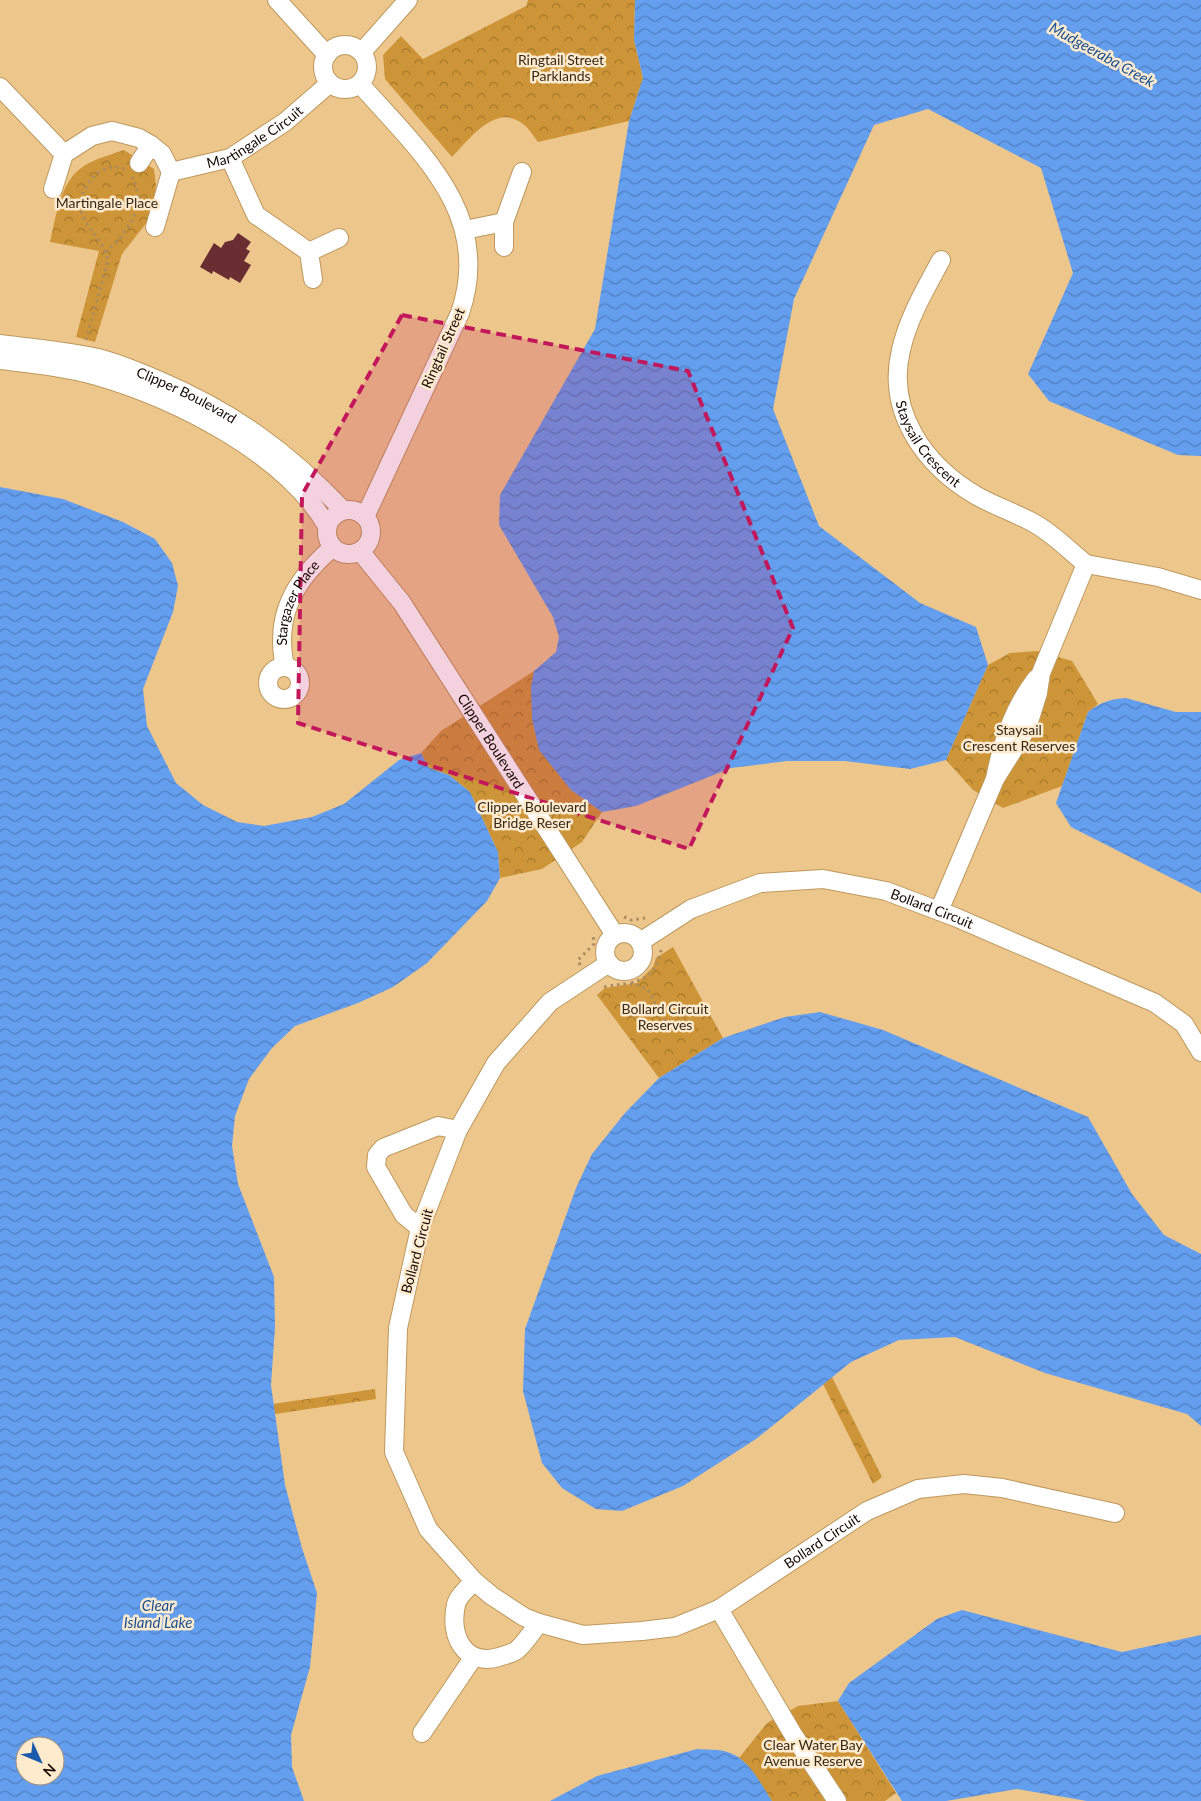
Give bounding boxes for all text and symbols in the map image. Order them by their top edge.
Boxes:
water label: Mudgeeraba Creek [1047,18,1159,91]
park label: Ringtail Street Parklands [518,51,604,84]
street label: Martingale Circuit [205,102,306,171]
park label: Martingale Place [56,194,158,211]
street label: Ringtail Street [417,305,468,391]
street label: Clipper Boulevard [134,363,240,427]
street label: Staysail Crescent [893,399,964,490]
street label: Stargazer Place [273,556,323,646]
street label: Clipper Boulevard [454,690,528,792]
park label: Staysail Crescent Reserves [963,721,1075,754]
park label: Clipper Boulevard Bridge Reser [477,798,587,831]
street label: Bollard Circuit [888,885,976,932]
park label: Bollard Circuit Reserves [621,1000,709,1033]
street label: Bollard Circuit [397,1207,436,1295]
street label: Bollard Circuit [780,1509,863,1572]
water label: Clear Island Lake [124,1596,192,1631]
north arrow [15,1736,65,1786]
park label: Clear Water Bay Avenue Reserve [763,1736,864,1769]
text: N [40,1761,60,1780]

